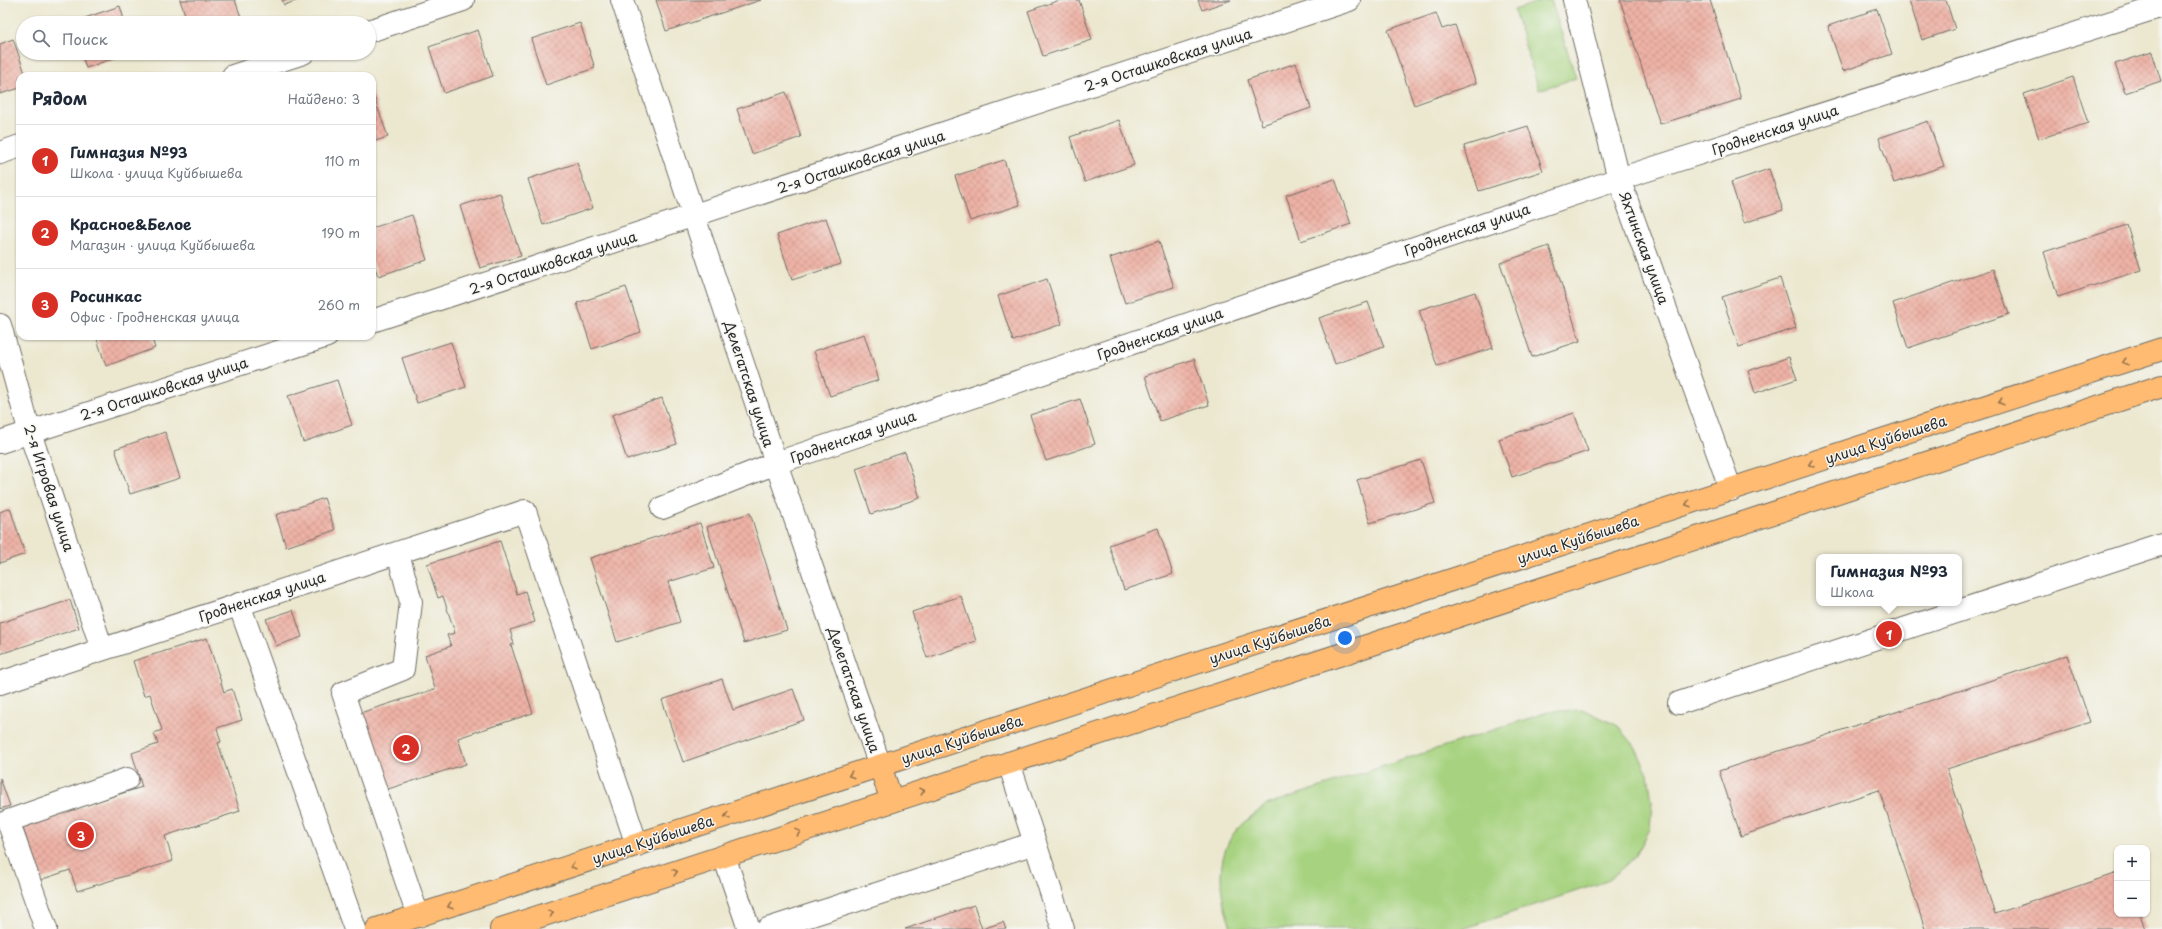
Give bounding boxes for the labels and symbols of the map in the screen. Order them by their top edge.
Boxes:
street label: 2-я Осташковская улица [1081,22,1254,97]
street label: Гродненская улица [1709,99,1841,160]
street label: 2-я Осташковская улица [774,124,947,199]
street label: Яхтинская улица [1614,188,1675,307]
street label: Гродненская улица [1401,198,1533,261]
street label: 2-я Осташковская улица [466,225,639,300]
street label: Гродненская улица [1094,302,1226,365]
street label: Делегатская улица [719,317,780,450]
street label: 2-я Осташковская улица [77,351,250,426]
one-way arrow [2122,357,2129,365]
one-way arrow [1998,397,2005,406]
street label: Гродненская улица [787,405,919,468]
street label: улица Куйбышева [1822,410,1950,469]
street label: 2-я Игровая улица [19,422,80,554]
one-way arrow [1808,459,1815,468]
one-way arrow [1684,499,1691,508]
street label: улица Куйбышева [1514,510,1642,569]
street label: Гродненская улица [196,566,328,627]
street label: улица Куйбышева [1206,610,1334,669]
pin: 1 [1876,619,1902,649]
street label: Делегатская улица [823,623,886,756]
your location [1335,628,1355,648]
street label: улица Куйбышева [898,710,1026,769]
pin: 2 [393,733,419,763]
one-way arrow [848,771,855,779]
one-way arrow [918,788,925,796]
street label: улица Куйбышева [589,810,717,869]
one-way arrow [724,811,731,819]
pin: 3 [68,820,94,850]
one-way arrow [795,828,802,837]
one-way arrow [570,861,577,869]
one-way arrow [671,868,678,877]
one-way arrow [446,901,453,910]
one-way arrow [548,909,555,917]

